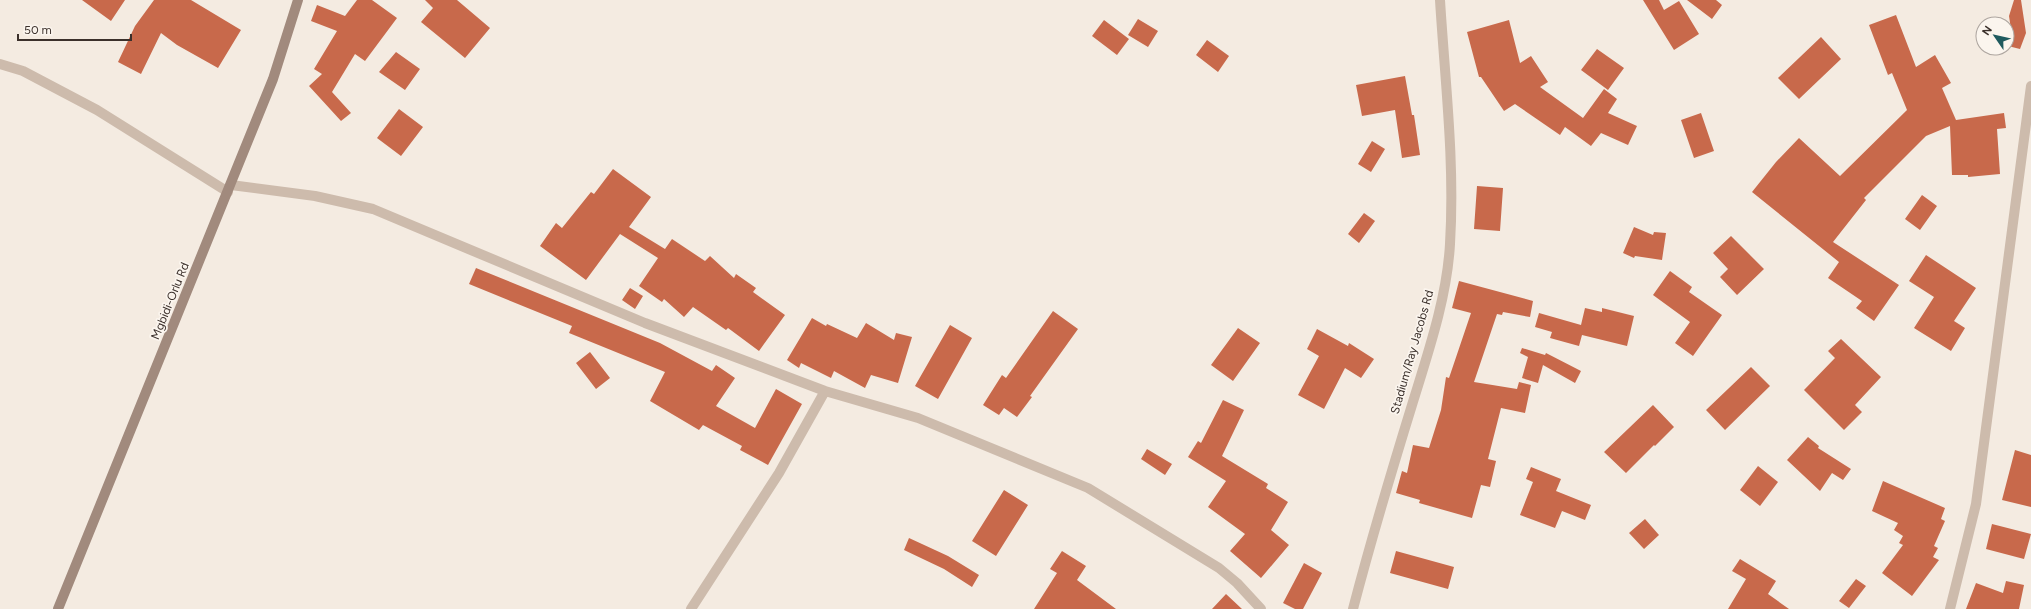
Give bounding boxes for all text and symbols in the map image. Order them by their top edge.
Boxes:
scale bar [18,16,131,42]
north arrow [1975,16,2015,56]
text: 50 m [24,23,52,37]
text: N [1979,24,1995,38]
street label: Mgbidi-Orlu Rd [148,260,192,342]
street label: Stadium/Ray Jacobs Rd [1388,289,1436,415]

